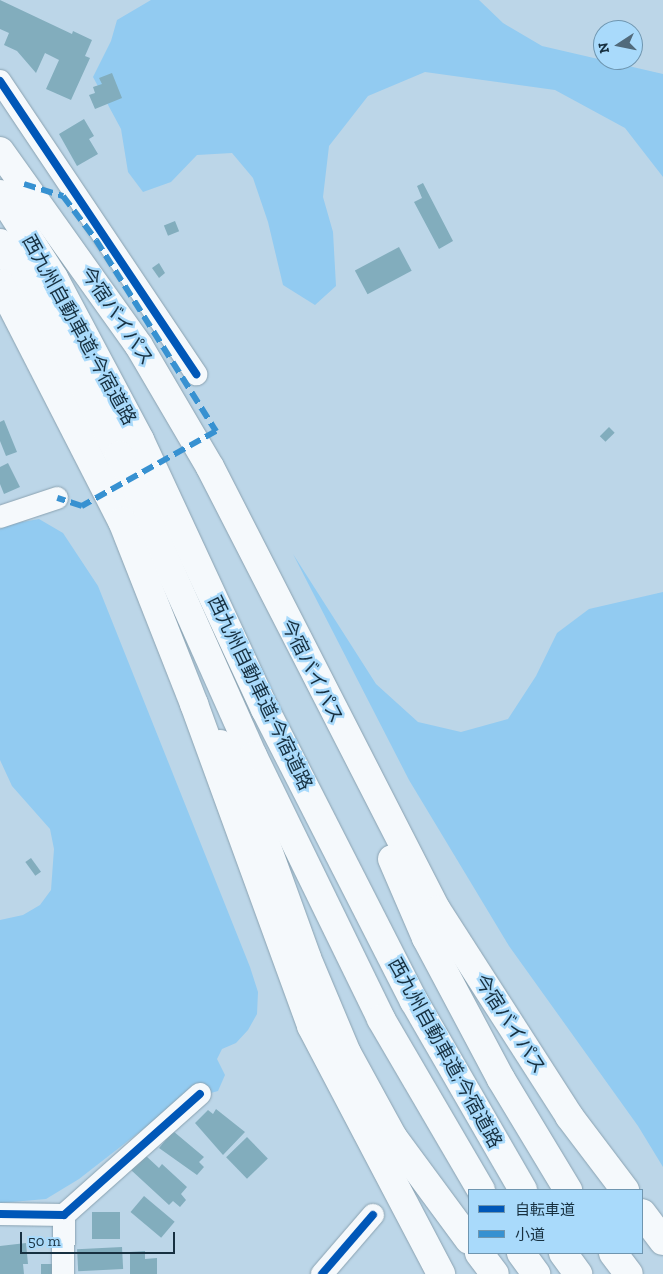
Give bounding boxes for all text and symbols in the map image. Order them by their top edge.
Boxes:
north arrow [593,20,643,70]
text: N [594,41,613,55]
street label: 西九州自動車道;今宿道路 [17,231,141,429]
street label: 今宿バイパス [76,262,158,370]
street label: 西九州自動車道;今宿道路 [203,592,317,794]
street label: 今宿バイパス [276,615,348,727]
street label: 西九州自動車道;今宿道路 [383,954,507,1152]
street label: 今宿バイパス [469,970,551,1078]
legend [468,1189,643,1254]
text: 自転車道 [515,1201,575,1219]
scale bar [22,1222,178,1254]
text: 小道 [515,1226,545,1244]
text: 50 m [28,1232,61,1250]

